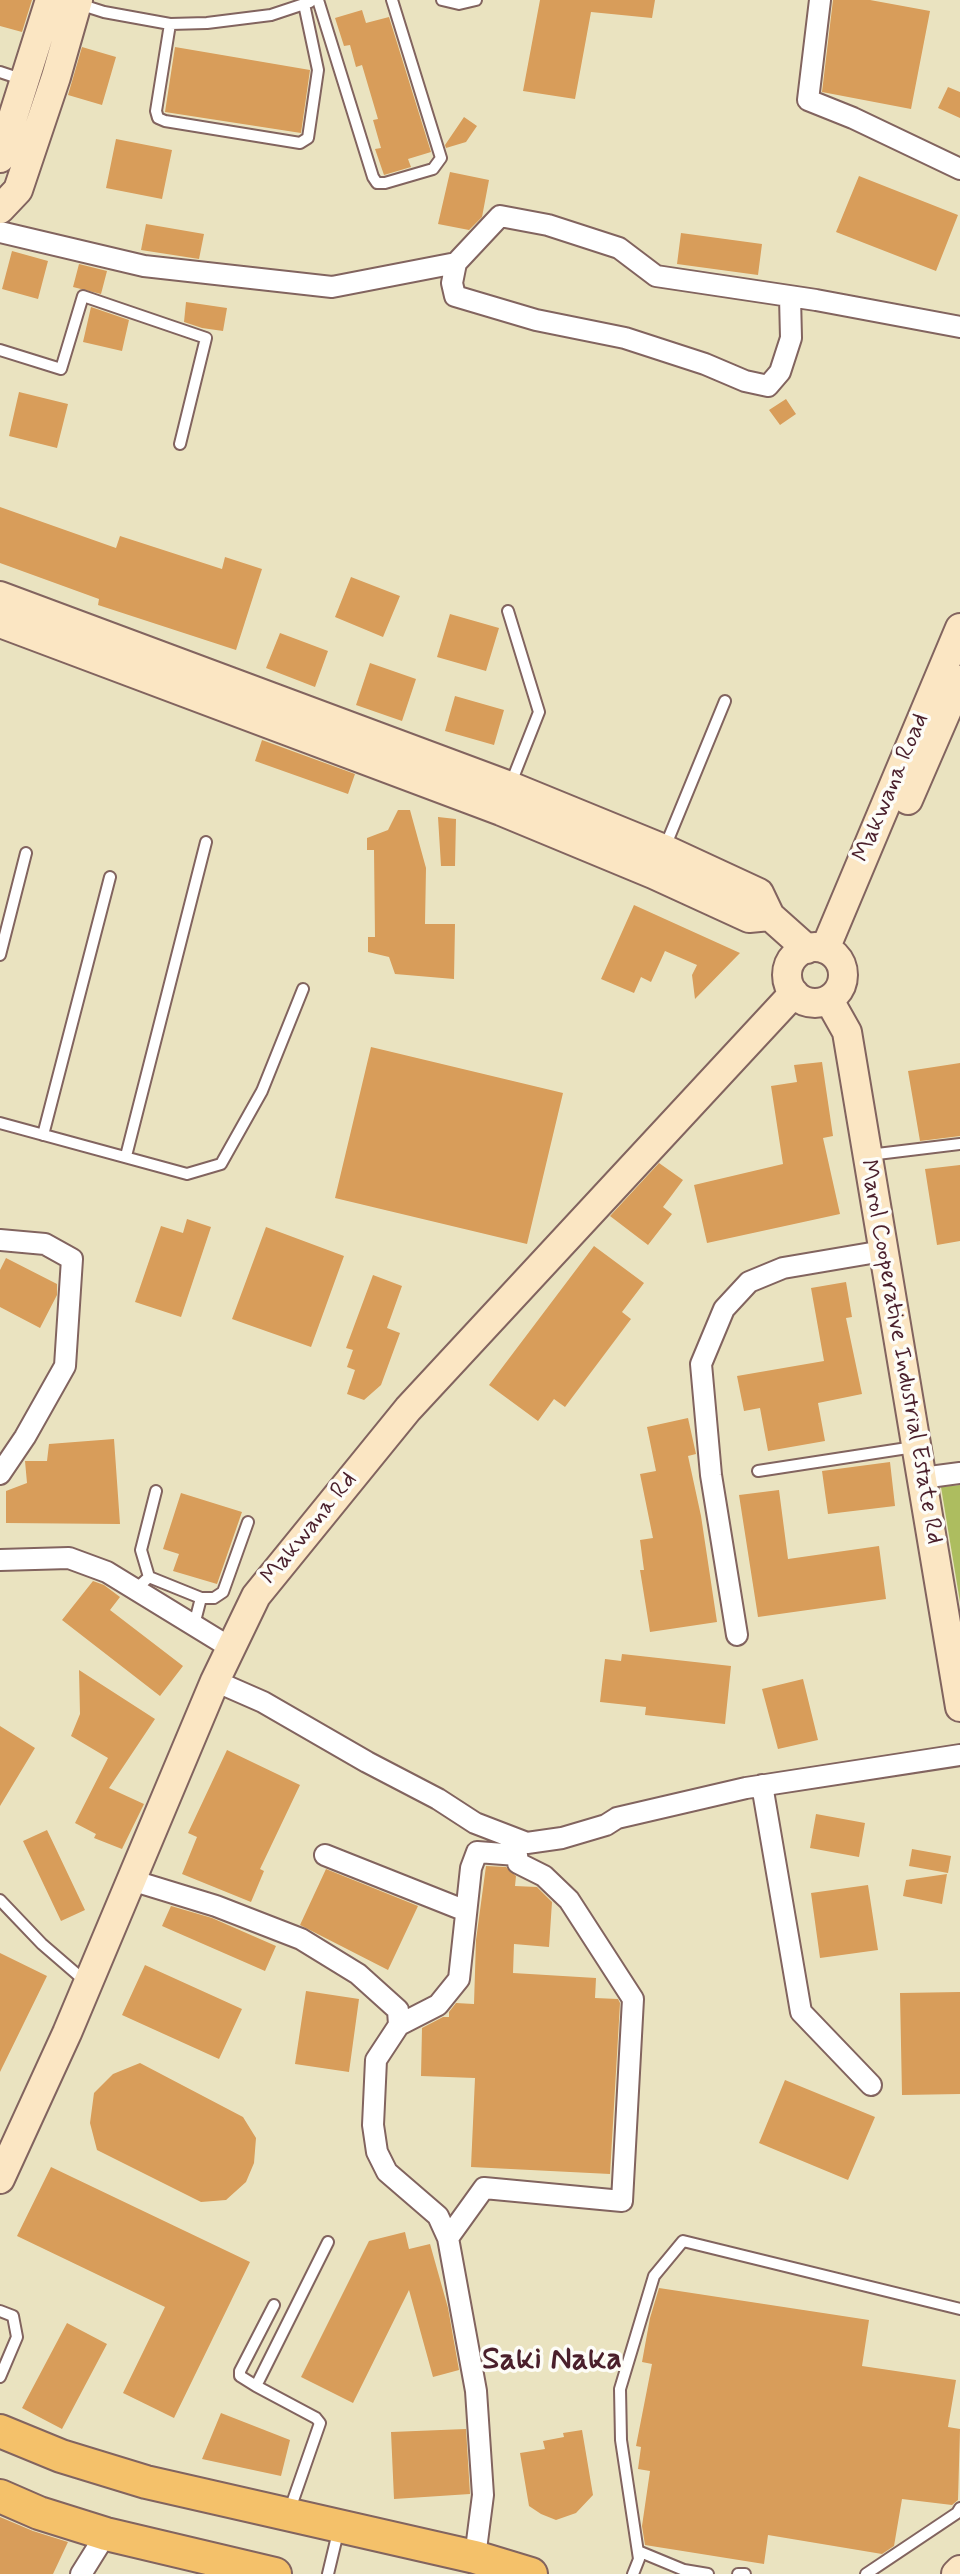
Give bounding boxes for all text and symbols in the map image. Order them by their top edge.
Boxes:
street label: Makwana Road [848,709,936,867]
street label: Marol Cooperative Industrial Estate Rd [852,1158,948,1546]
street label: Makwana Rd [256,1467,364,1591]
district label: Saki Naka [482,2342,622,2380]

